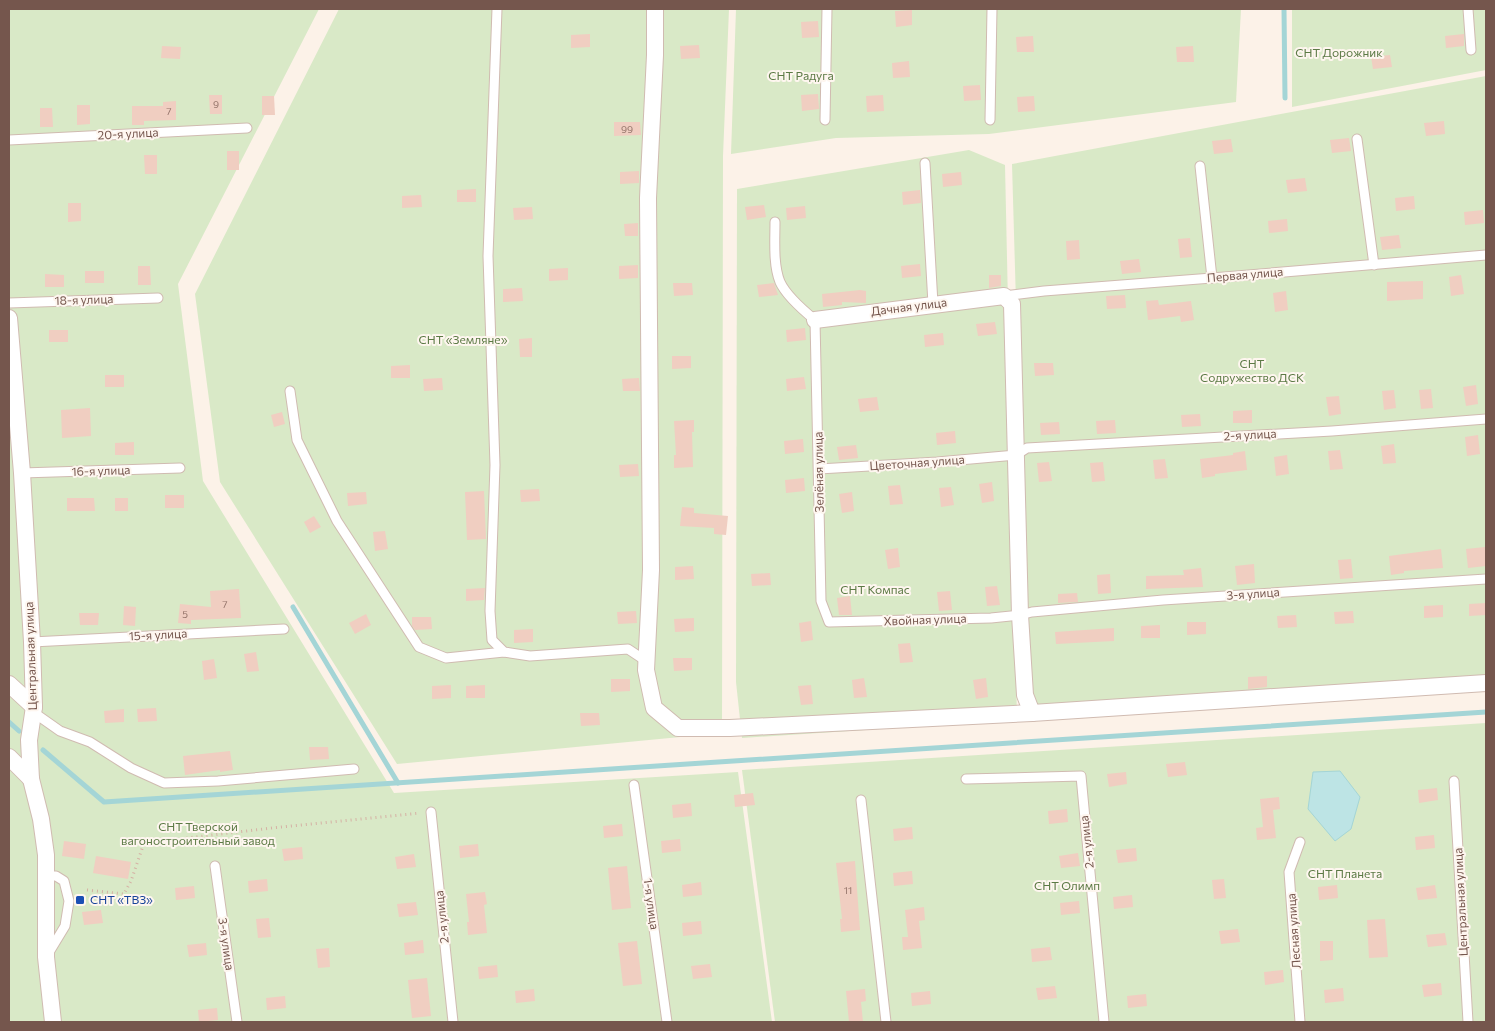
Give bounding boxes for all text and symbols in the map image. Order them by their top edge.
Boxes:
park label: СНТ Дорожник [1295,45,1383,59]
park label: СНТ Радуга [768,68,834,82]
house number: 9 [213,98,219,110]
house number: 7 [166,105,172,117]
house number: 99 [621,123,633,135]
street label: 20-я улица [97,124,159,142]
street label: Первая улица [1206,264,1284,284]
street label: 18-я улица [54,291,114,307]
street label: Дачная улица [870,294,948,318]
park label: СНТ «Земляне» [419,332,508,346]
park label: СНТ Содружество ДСК [1200,356,1304,384]
street label: 2-я улица [1223,426,1277,442]
street label: Зелёная улица [810,431,826,513]
street label: Цветочная улица [869,452,965,472]
street label: 16-я улица [71,462,131,478]
park label: СНТ Компас [840,582,910,596]
street label: 3-я улица [1226,584,1280,602]
house number: 7 [222,598,228,610]
street label: Центральная улица [21,601,39,711]
house number: 5 [182,608,188,620]
street label: Хвойная улица [883,611,967,627]
street label: 15-я улица [128,625,188,643]
street label: 2-я улица [1076,815,1096,869]
park label: СНТ Тверской вагоностроительный завод [121,819,275,847]
street label: Центральная улица [1450,847,1470,957]
park label: СНТ Планета [1308,866,1382,880]
street label: 1-я улица [641,877,663,930]
park label: СНТ Олимп [1034,878,1100,892]
house number: 11 [844,884,852,896]
street label: 2-я улица [431,890,451,944]
place label: СНТ «ТВЗ» [90,892,153,906]
street label: Лесная улица [1283,893,1303,969]
marker: СНТ «ТВЗ» [74,894,86,906]
street label: 3-я улица [216,916,238,971]

